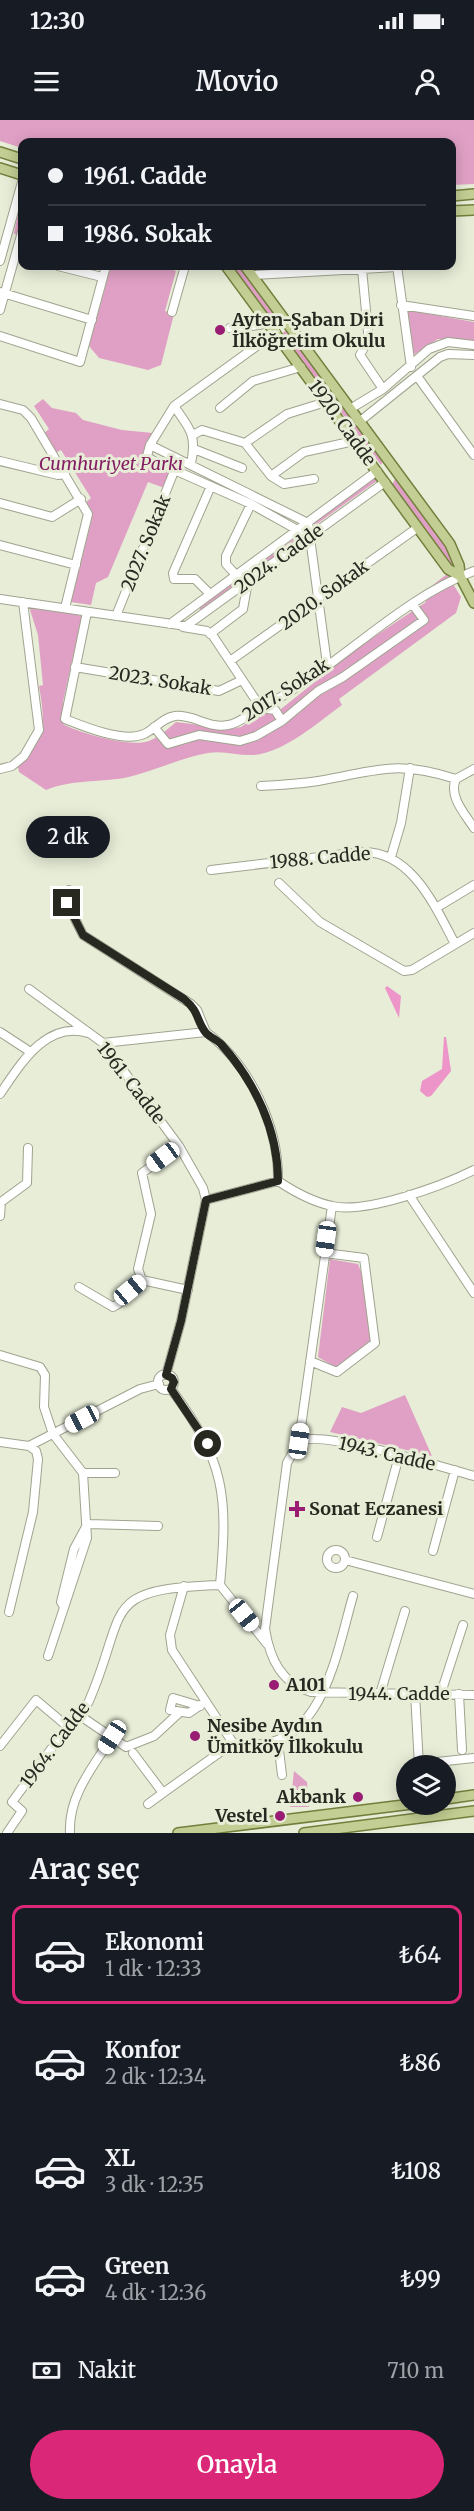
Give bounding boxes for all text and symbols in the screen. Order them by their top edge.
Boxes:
text: 12:30 [30,7,85,35]
text: Movio [196,64,278,98]
icon: menu [30,65,63,98]
icon: person [411,65,444,98]
text: 1961. Cadde [84,162,207,190]
text: 1986. Sokak [84,220,212,248]
place label: Ayten-Şaban Diri İlköğretim Okulu [231,308,386,352]
marker: Ayten-Şaban Diri İlköğretim Okulu [213,323,227,337]
street label: 1920. Cadde [304,375,381,470]
park label: Cumhuriyet Parkı [39,452,183,475]
street label: 2027. Sokak [116,491,176,594]
street label: 2024. Cadde [230,519,328,598]
street label: 2020. Sokak [274,554,373,635]
street label: 2017. Sokak [238,653,334,726]
street label: 2023. Sokak [107,661,214,700]
callout: 2 dk [25,816,109,858]
text: 2 dk [47,824,89,849]
street label: 1988. Cadde [269,842,371,873]
route end [53,889,80,916]
street label: 1961. Cadde [92,1037,171,1128]
car [143,1139,183,1175]
car [315,1220,337,1258]
car [110,1272,150,1308]
car [62,1403,102,1435]
car [288,1422,310,1460]
route start [194,1430,221,1457]
street label: 1943. Cadde [336,1431,438,1476]
place label: Sonat Eczanesi [309,1497,443,1520]
marker: Sonat Eczanesi [290,1502,304,1516]
car [226,1595,262,1635]
place label: A101 [285,1673,326,1696]
marker: A101 [267,1678,281,1692]
street label: 1944. Cadde [348,1682,450,1705]
street label: 1964. Cadde [15,1697,94,1792]
place label: Nesibe Aydın Ümitköy İlkokulu [207,1714,363,1758]
car [95,1717,129,1757]
marker: Nesibe Aydın Ümitköy İlkokulu [188,1729,202,1743]
map controls [396,1755,456,1815]
button: layers [396,1755,456,1815]
place label: Akbank [275,1785,346,1808]
marker: Akbank [351,1790,365,1804]
place label: Vestel [214,1804,268,1827]
marker: Vestel [273,1809,287,1823]
text: Araç seç [30,1852,140,1886]
icon: car [33,1928,87,1982]
text: Ekonomi [105,1928,204,1956]
text: ₺64 [399,1941,441,1969]
text: 1 dk · 12:33 [105,1956,202,1981]
icon: car [33,2036,87,2090]
text: Konfor [105,2036,181,2064]
text: ₺86 [399,2049,441,2077]
text: 2 dk · 12:34 [105,2064,206,2089]
icon: car [33,2144,87,2198]
text: XL [105,2144,135,2172]
text: ₺108 [391,2157,441,2185]
text: 3 dk · 12:35 [105,2172,204,2197]
icon: car [33,2252,87,2306]
text: Green [105,2252,169,2280]
text: ₺99 [400,2265,441,2293]
text: 4 dk · 12:36 [105,2280,206,2305]
icon: cash [30,2354,63,2387]
text: Nakit [78,2356,136,2384]
text: 710 m [387,2358,444,2383]
button: Onayla [30,2430,444,2499]

